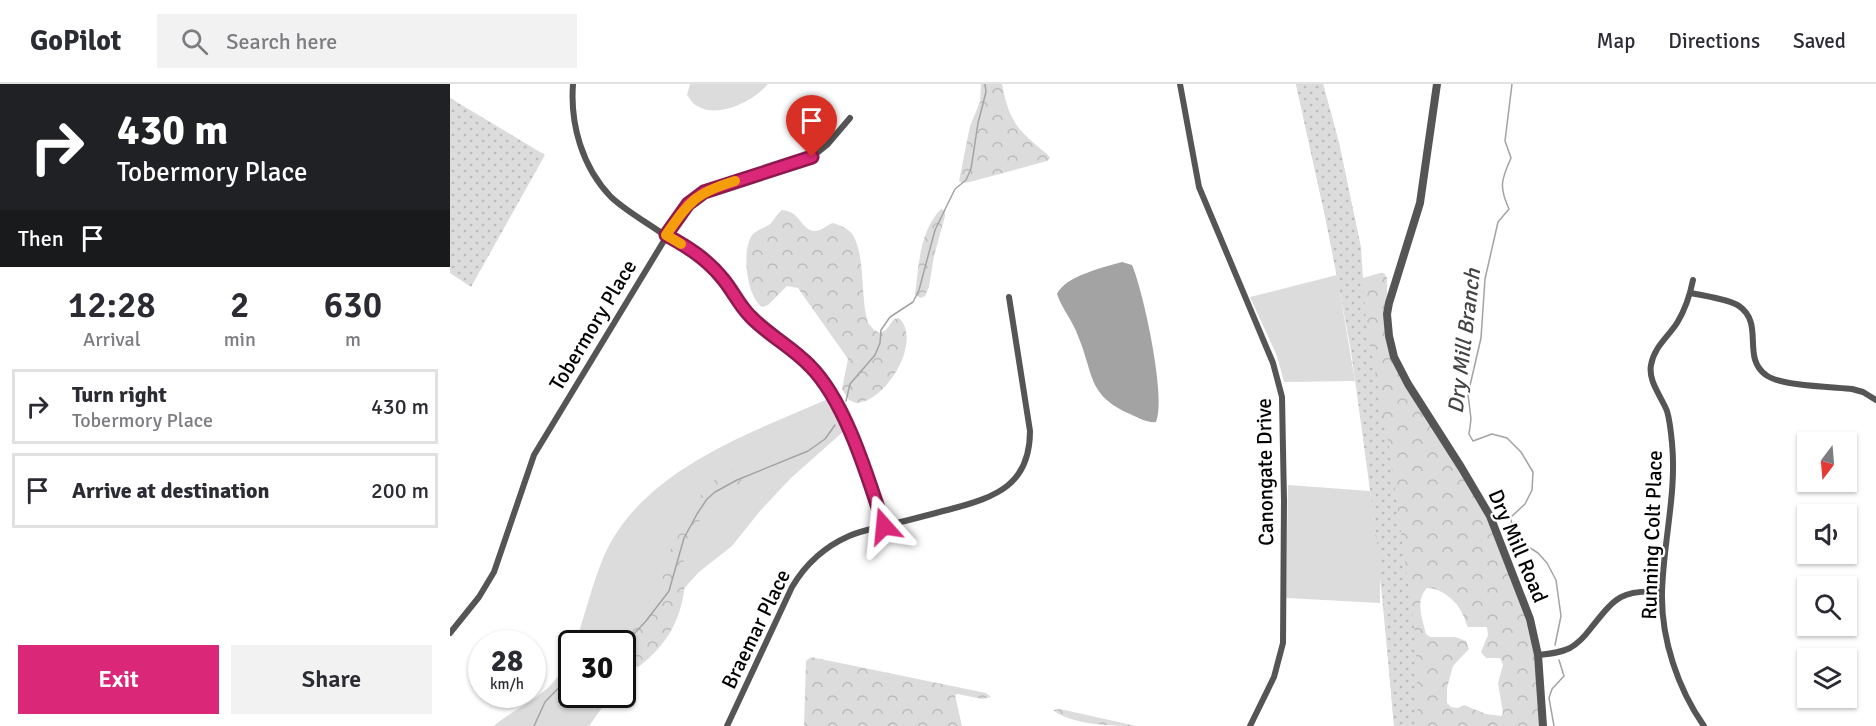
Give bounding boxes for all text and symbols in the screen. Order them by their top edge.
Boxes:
search box [157,14,577,68]
text: GoPilot [30,24,121,58]
icon: search [178,25,211,58]
text: Search here [226,28,337,55]
text: Map [1597,28,1635,54]
text: Directions [1668,28,1760,54]
text: Saved [1793,28,1846,54]
pin [786,95,837,157]
icon: arrive [795,104,828,137]
text: 430 m [117,105,228,156]
icon: right [18,108,96,186]
text: Tobermory Place [117,156,307,189]
icon: arrive [76,222,109,255]
text: Then [18,225,64,252]
street label: Tobermory Place [544,255,642,395]
water label: Dry Mill Branch [1442,266,1486,415]
text: 12:28 [68,283,156,328]
text: 2 [230,283,250,328]
text: 630 [324,283,382,328]
text: Arrival [83,327,141,352]
text: min [224,327,256,352]
text: m [345,327,361,352]
text: Turn right [72,381,167,408]
icon: right [21,390,54,423]
text: 430 m [371,393,429,420]
street label: Canongate Drive [1251,398,1279,546]
text: Tobermory Place [72,408,213,433]
north arrow [1797,432,1857,492]
map controls [1797,432,1857,708]
street label: Running Colt Place [1636,450,1668,620]
icon: arrive [21,474,54,507]
text: Arrive at destination [72,477,269,504]
text: 200 m [371,477,429,504]
street label: Dry Mill Road [1482,485,1554,607]
position arrow [852,494,916,558]
button: sound [1797,504,1857,564]
street label: Braemar Place [716,565,796,693]
button: search [1797,576,1857,636]
speed limit sign: 30 [558,630,636,708]
text: 28 [491,643,523,680]
button: Exit [18,645,219,714]
button: Share [231,645,432,714]
button: layers [1797,648,1857,708]
text: km/h [490,675,524,693]

